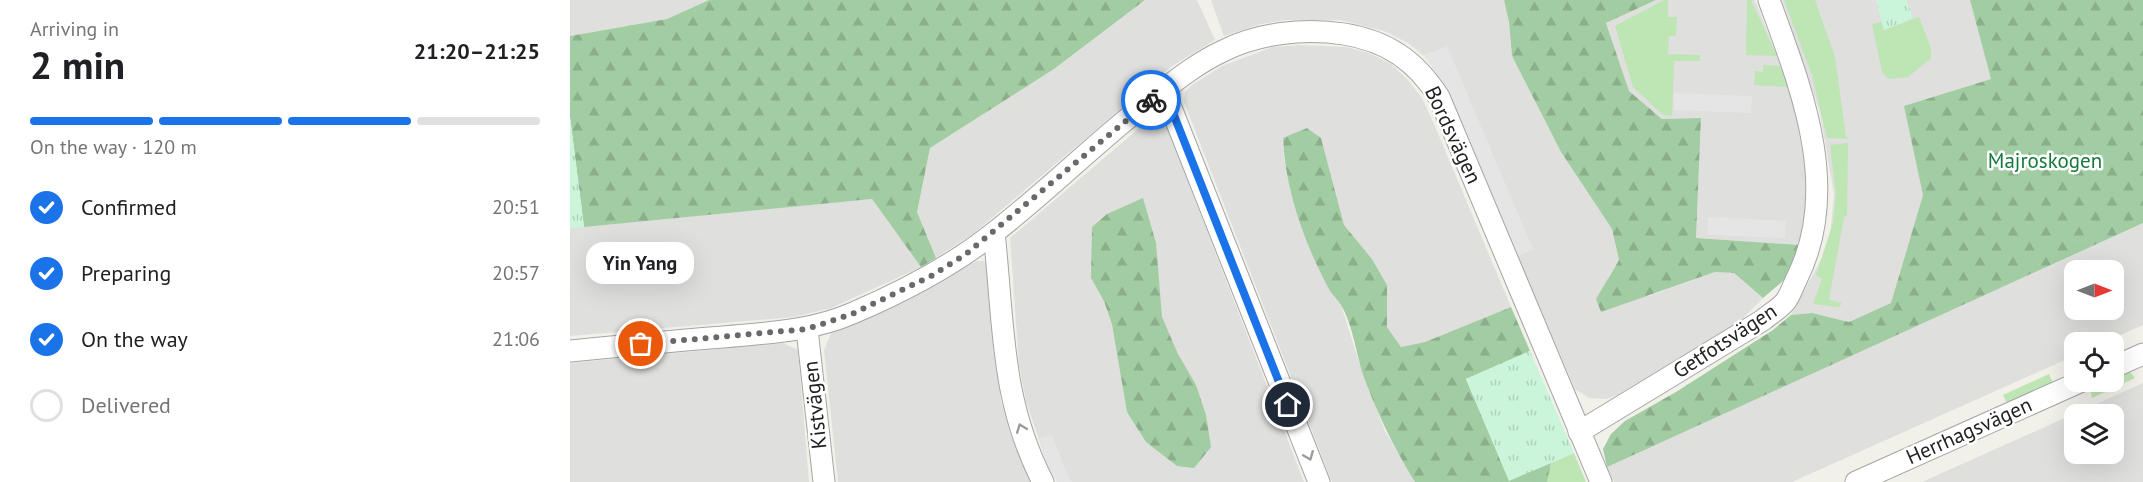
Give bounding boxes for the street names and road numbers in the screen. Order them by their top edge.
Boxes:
street label: Bordsvägen [1419,82,1488,188]
street label: Getfotsvägen [1668,297,1782,384]
street label: Kistvägen [796,360,833,450]
street label: Herrhagsvägen [1902,391,2036,470]

